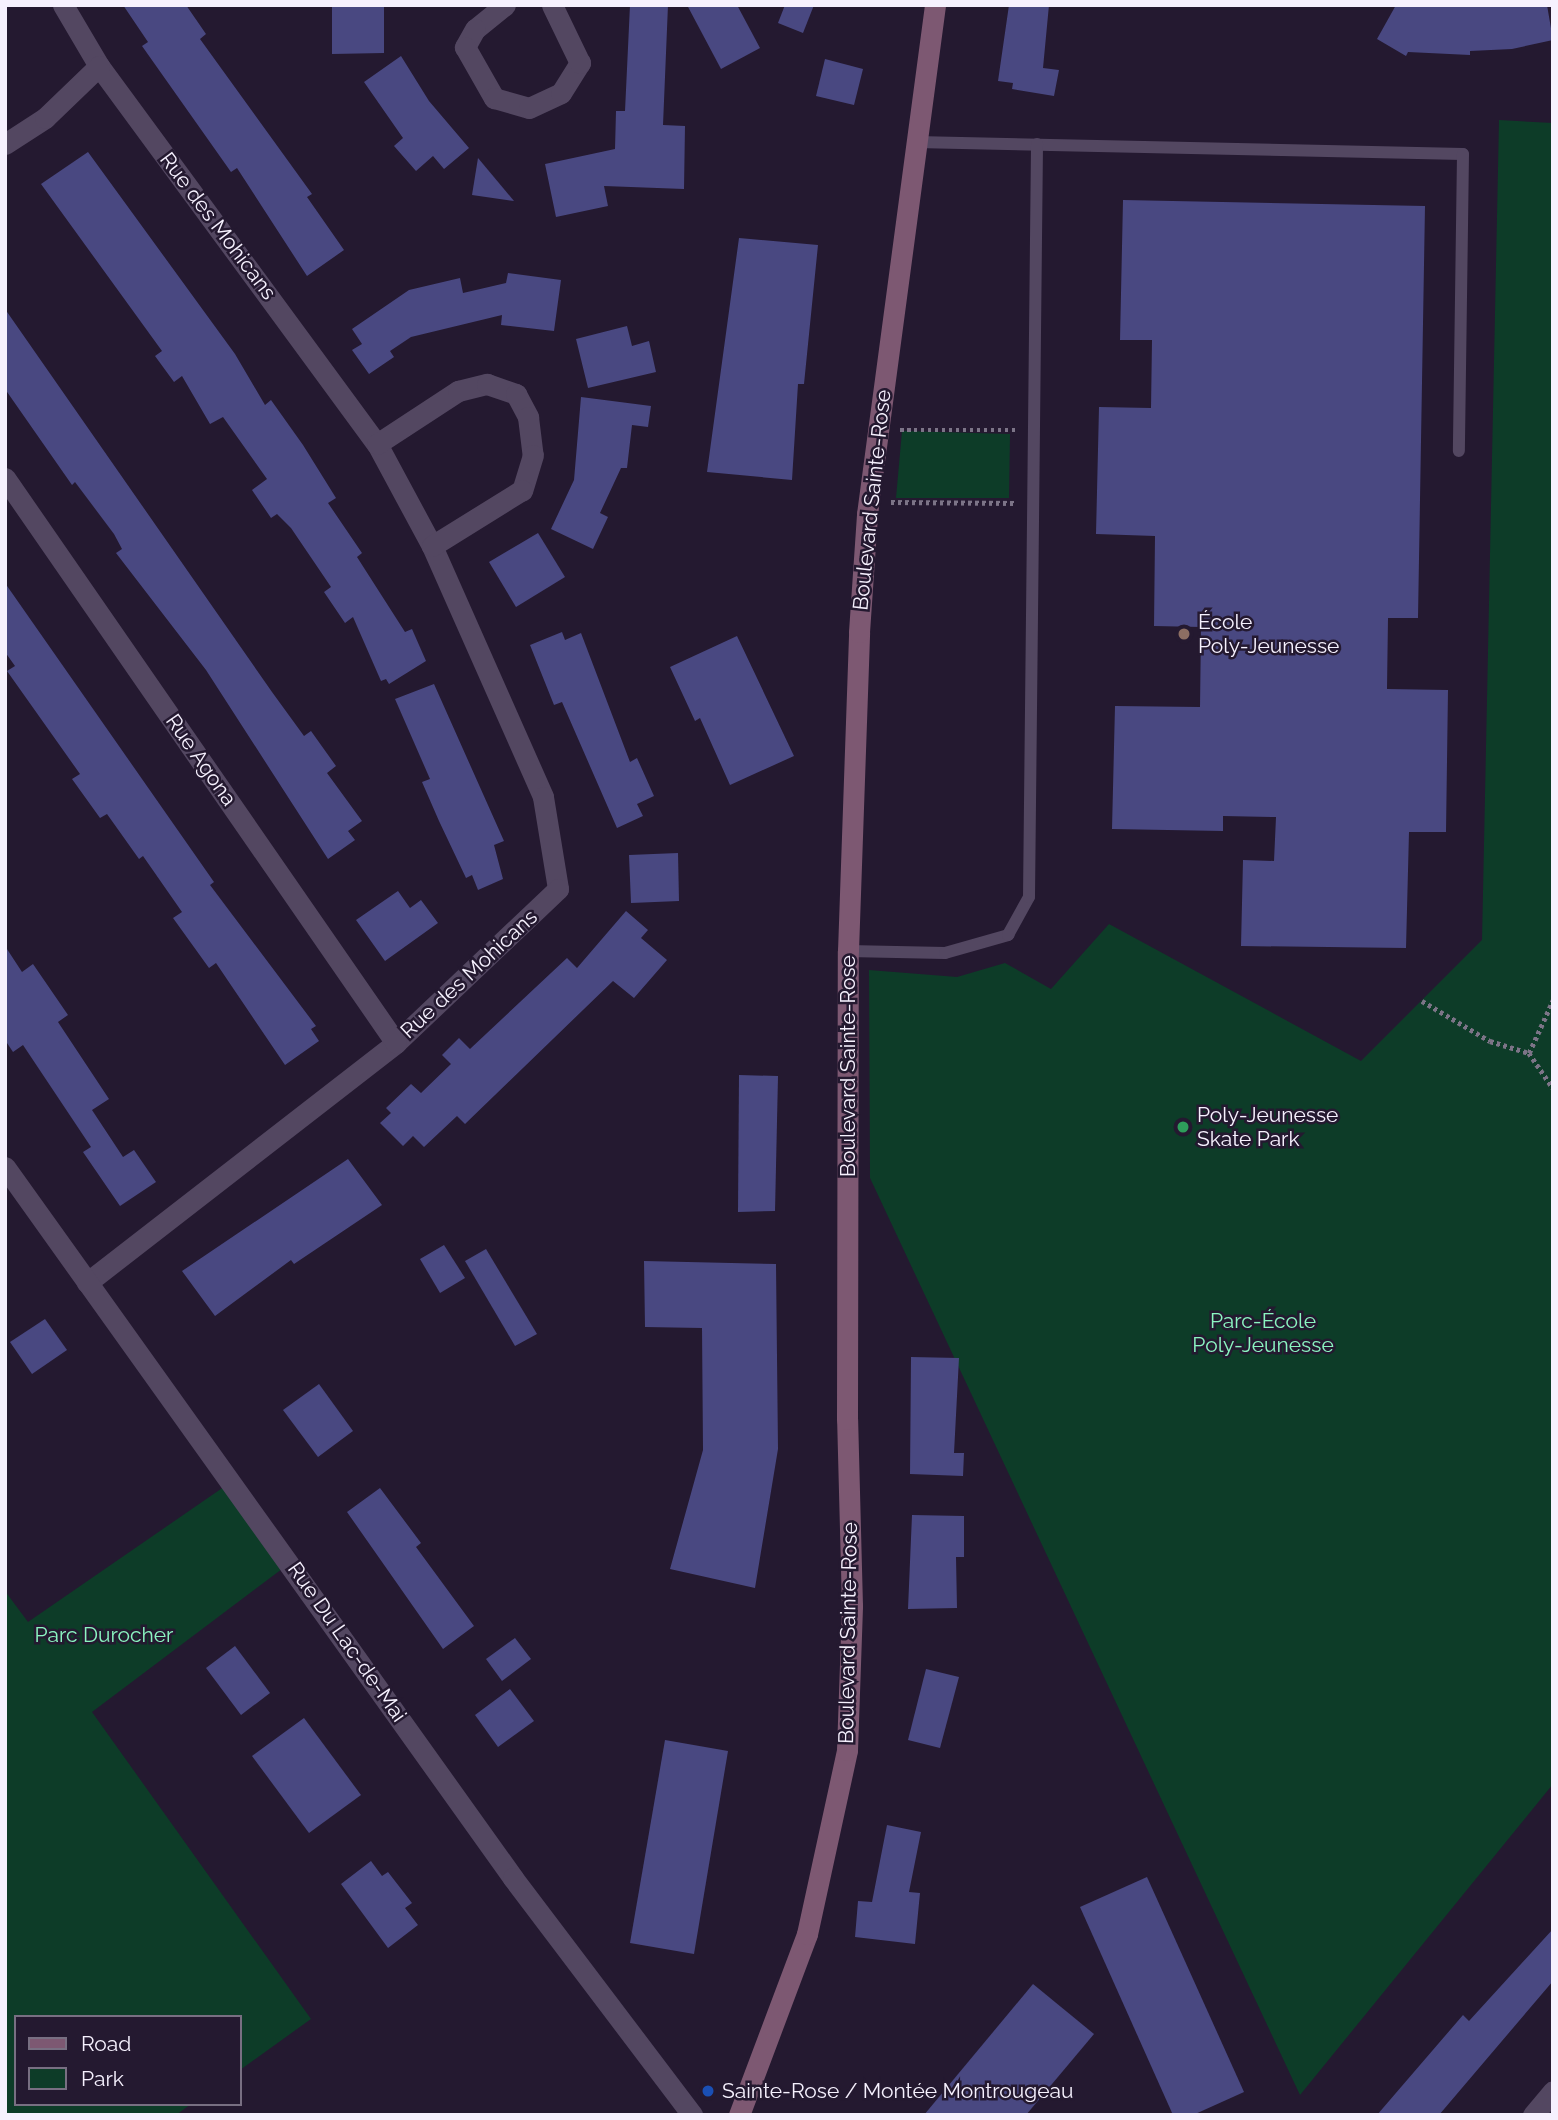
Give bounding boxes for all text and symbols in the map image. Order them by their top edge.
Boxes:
street label: Rue des Mohicans [155,148,281,304]
street label: Boulevard Sainte-Rose [848,388,896,612]
place label: École Poly-Jeunesse [1198,609,1339,659]
marker: École Poly-Jeunesse [1176,626,1192,642]
street label: Rue Agona [160,709,242,811]
street label: Rue des Mohicans [395,904,543,1044]
street label: Boulevard Sainte-Rose [835,955,861,1177]
place label: Poly-Jeunesse Skate Park [1197,1102,1338,1152]
marker: Poly-Jeunesse Skate Park [1175,1119,1191,1135]
park label: Parc-École Poly-Jeunesse [1192,1308,1334,1358]
street label: Boulevard Sainte-Rose [833,1522,863,1744]
street label: Rue Du Lac-de-Mai [282,1557,412,1727]
park label: Parc Durocher [35,1622,173,1648]
legend [14,2015,242,2106]
text: Road [81,2031,131,2056]
text: Park [81,2066,124,2091]
place label: Sainte-Rose / Montée Montrougeau [722,2078,1074,2104]
marker: Sainte-Rose / Montée Montrougeau [700,2083,716,2099]

